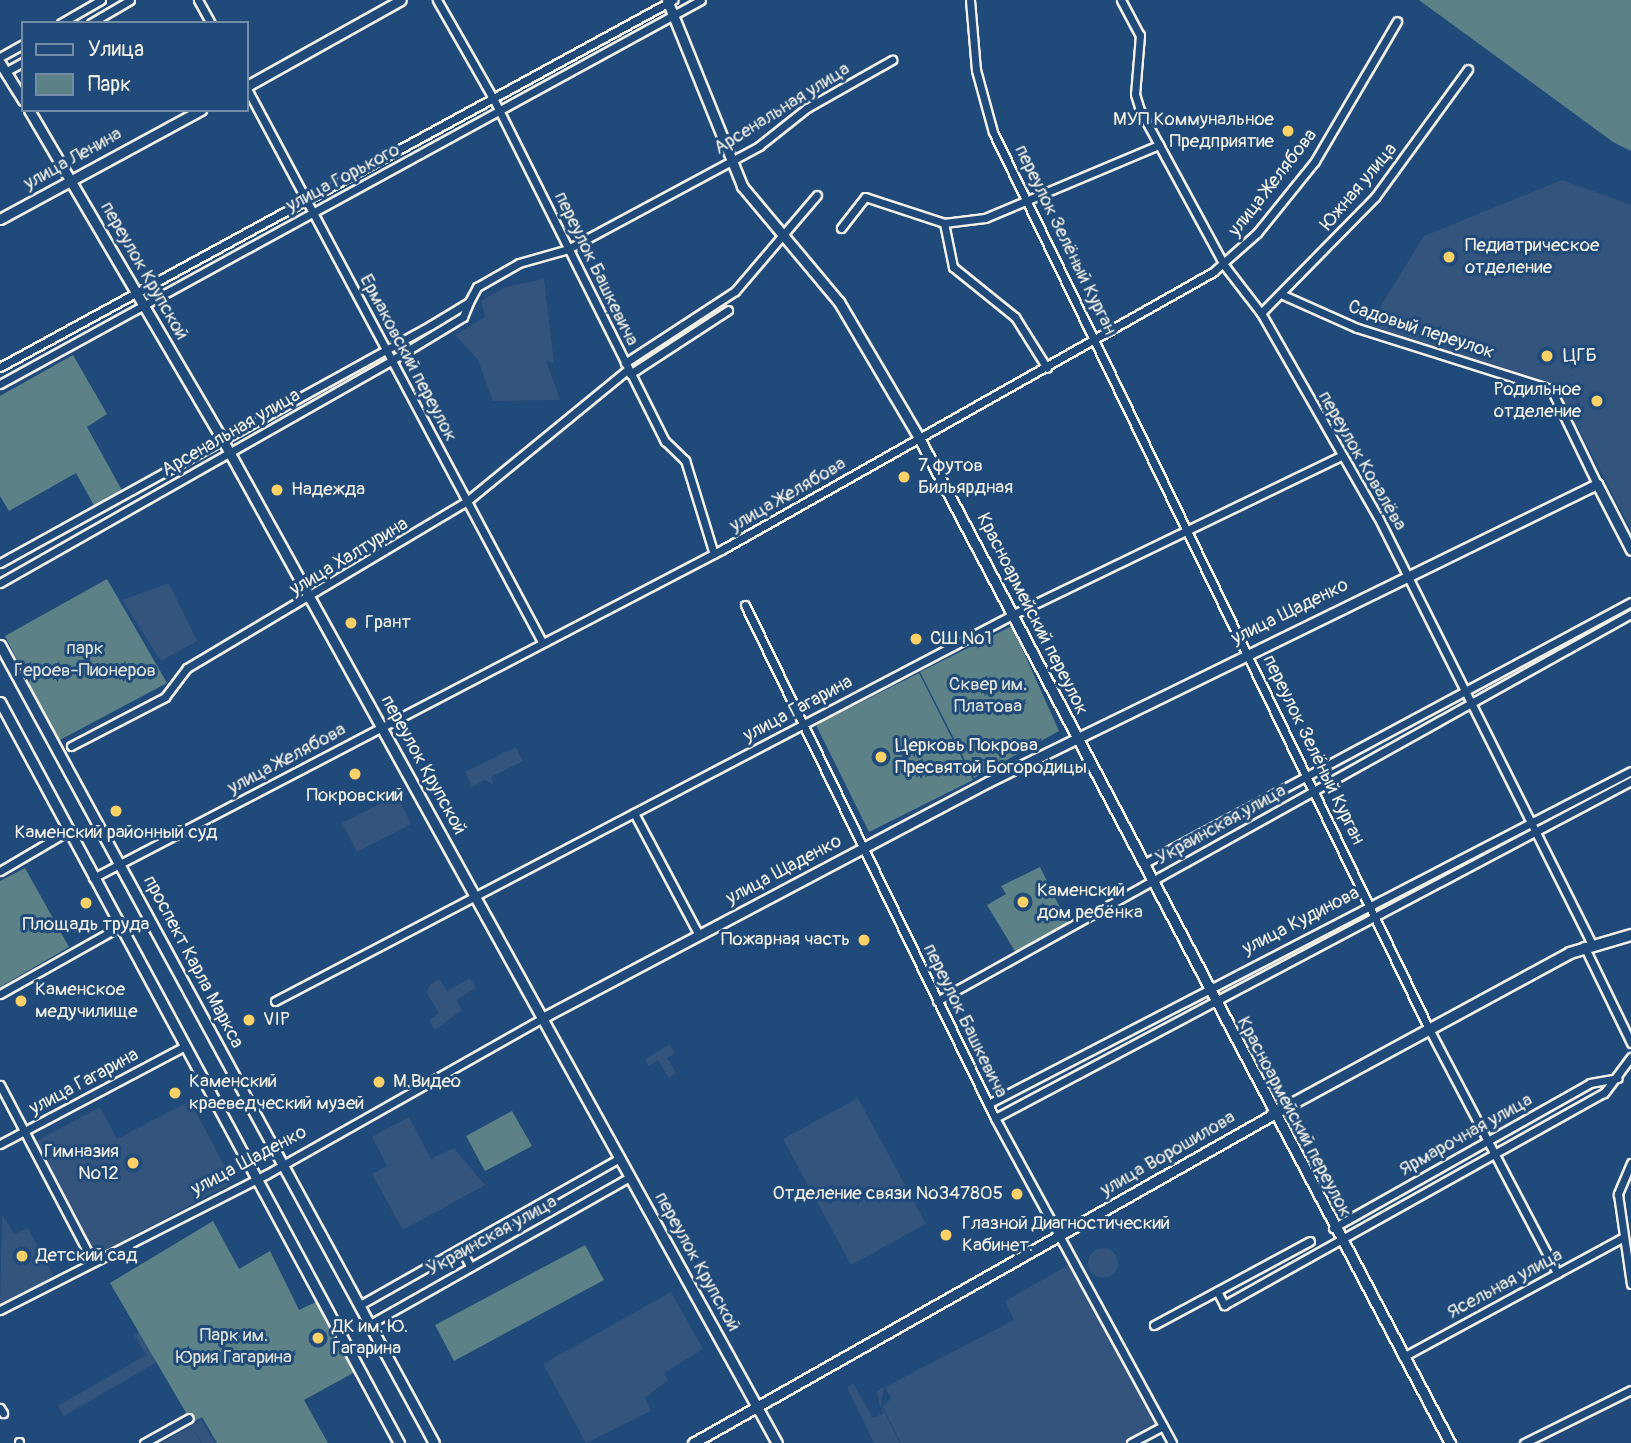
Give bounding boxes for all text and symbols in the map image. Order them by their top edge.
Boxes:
legend [21,21,248,112]
text: Улица [88,36,144,63]
street label: Арсенальная улица [710,58,854,160]
text: Парк [88,71,131,98]
place label: МУП Коммунальное Предприятие [1113,109,1274,153]
street label: улица Ленина [20,123,126,195]
marker: МУП Коммунальное Предприятие [1280,123,1296,139]
street label: улица Желябова [1224,125,1322,241]
street label: улица Горького [282,139,404,217]
street label: Южная улица [1316,139,1402,235]
street label: переулок Зелёный Курган [1009,141,1121,339]
street label: переулок Башкевича [549,188,643,350]
street label: переулок Крупской [95,198,193,344]
place label: Педиатрическое отделение [1465,235,1599,279]
marker: Педиатрическое отделение [1439,247,1459,267]
street label: Ермаковский переулок [354,270,462,446]
street label: Садовый переулок [1345,296,1497,364]
place label: ЦГБ [1563,345,1597,367]
marker: ЦГБ [1537,346,1557,366]
place label: Родильное отделение [1494,379,1581,423]
street label: Арсенальная улица [158,384,304,482]
street label: переулок Ковалёва [1313,387,1411,535]
marker: Родильное отделение [1587,391,1607,411]
street label: улица Желябова [726,453,850,537]
place label: 7 футов Бильярдная [918,455,1013,499]
marker: 7 футов Бильярдная [896,469,912,485]
place label: Надежда [291,479,365,501]
marker: Надежда [269,482,285,498]
street label: Красноармейский переулок [971,509,1093,719]
street label: улица Халтурина [286,513,412,601]
street label: улица Щаденко [1228,574,1352,650]
place label: Грант [365,612,411,634]
marker: Грант [343,615,359,631]
place label: СШ №1 [930,628,992,650]
marker: СШ №1 [908,631,924,647]
park label: парк Героев-Пионеров [14,638,156,682]
street label: переулок Зелёный Курган [1257,651,1369,849]
street label: улица Гагарина [739,671,857,747]
park label: Сквер им. Платова [949,674,1027,718]
street label: переулок Крупской [375,691,471,839]
street label: улица Желябова [224,718,350,800]
place label: Церковь Покрова Пресвятой Богородицы [895,735,1087,779]
marker: Церковь Покрова Пресвятой Богородицы [873,749,889,765]
marker: Покровский [347,766,363,782]
street label: Украинская улица [1152,780,1290,870]
place label: Покровский [307,785,403,807]
marker: Каменский районный суд [108,803,124,819]
place label: Каменский районный суд [15,822,217,844]
street label: улица Щаденко [722,830,846,910]
street label: проспект Карла Маркса [138,872,248,1052]
place label: Каменский дом ребёнка [1037,880,1143,924]
street label: улица Кудинова [1239,882,1363,960]
marker: Каменский дом ребёнка [1015,894,1031,910]
marker: Площадь труда [78,895,94,911]
place label: Площадь труда [23,914,149,936]
place label: Пожарная часть [721,929,850,951]
marker: Пожарная часть [856,932,872,948]
street label: переулок Башкевича [918,940,1012,1102]
place label: Каменское медучилище [35,979,138,1023]
marker: Каменское медучилище [13,993,29,1009]
place label: VIP [263,1009,290,1031]
marker: VIP [241,1012,257,1028]
street label: Красноармейский переулок [1231,1013,1357,1221]
street label: улица Гагарина [25,1044,143,1120]
place label: Каменский краеведческий музей [189,1071,364,1115]
place label: М.Видео [393,1071,461,1093]
marker: М.Видео [371,1074,387,1090]
marker: Каменский краеведческий музей [167,1085,183,1101]
street label: Ярмарочная улица [1395,1089,1537,1181]
street label: улица Ворошилова [1097,1106,1239,1202]
street label: улица Щаденко [187,1121,311,1201]
place label: Гимназия №12 [44,1141,119,1185]
marker: Гимназия №12 [125,1155,141,1171]
place label: Отделение связи №347805 [773,1183,1003,1205]
marker: Отделение связи №347805 [1009,1186,1025,1202]
street label: переулок Крупской [649,1188,745,1336]
street label: Украинская улица [423,1191,561,1281]
place label: Глазной Диагностический Кабинет. [962,1213,1170,1257]
marker: Глазной Диагностический Кабинет. [936,1225,956,1245]
street label: Ясельная улица [1443,1244,1567,1324]
place label: Детский сад [36,1245,137,1267]
marker: Детский сад [14,1248,30,1264]
place label: ДК им. Ю. Гагарина [332,1316,408,1360]
park label: Парк им. Юрия Гагарина [176,1325,292,1369]
marker: ДК им. Ю. Гагарина [310,1330,326,1346]

